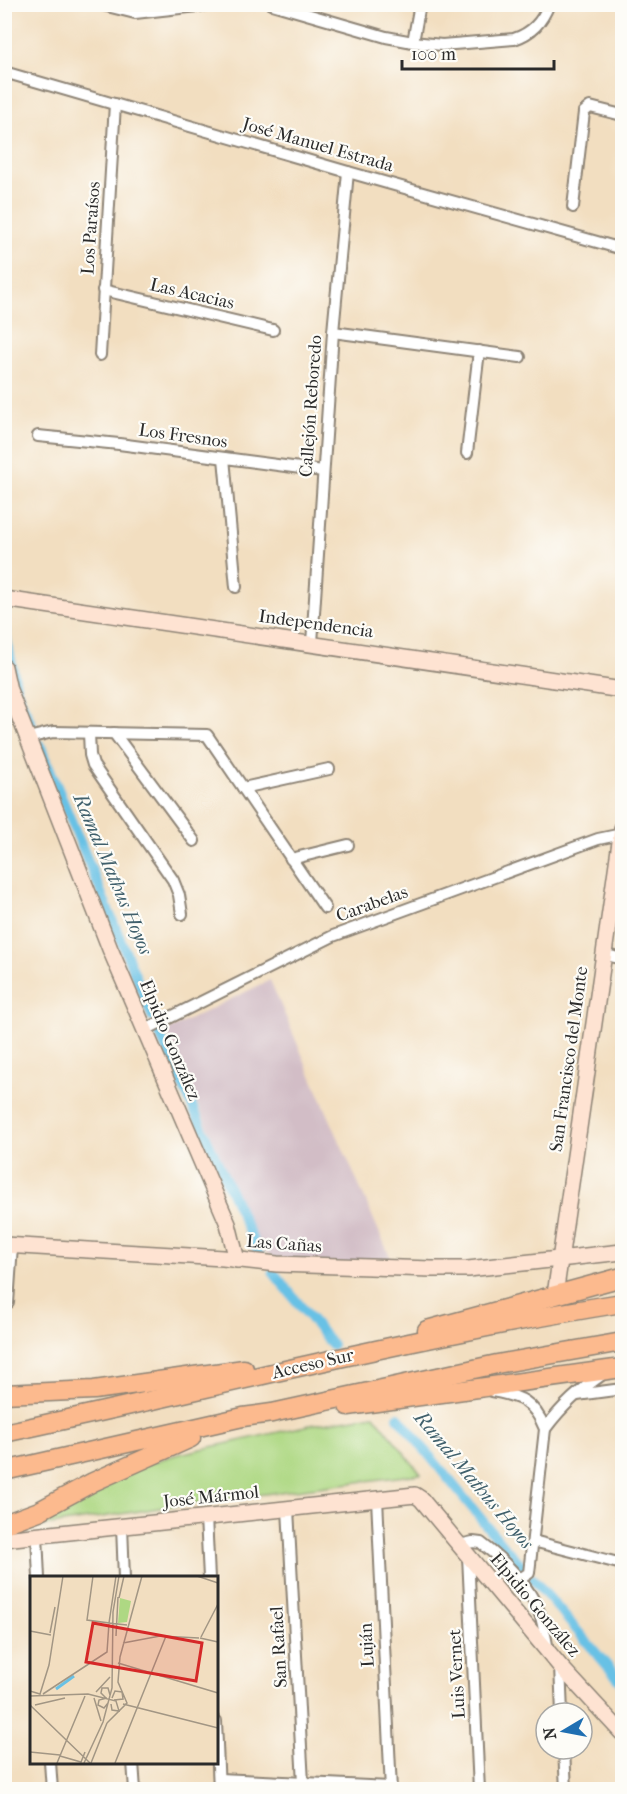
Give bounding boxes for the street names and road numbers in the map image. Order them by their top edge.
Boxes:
street label: José Manuel Estrada [238,113,396,177]
street label: Los Paraísos [77,180,105,275]
street label: Las Acacias [148,274,237,314]
street label: Callejón Reboredo [296,334,326,478]
street label: Los Fresnos [137,419,229,453]
street label: Independencia [257,606,375,643]
street label: Carabelas [333,881,411,927]
street label: San Francisco del Monte [546,965,592,1153]
street label: Elpidio González [135,977,205,1104]
street label: Las Cañas [246,1231,323,1257]
street label: Acceso Sur [269,1344,356,1384]
street label: José Mármol [160,1482,260,1513]
street label: Elpidio González [485,1549,585,1661]
street label: San Rafael [266,1606,292,1688]
street label: Luján [355,1622,379,1668]
street label: Luis Vernet [444,1628,470,1719]

